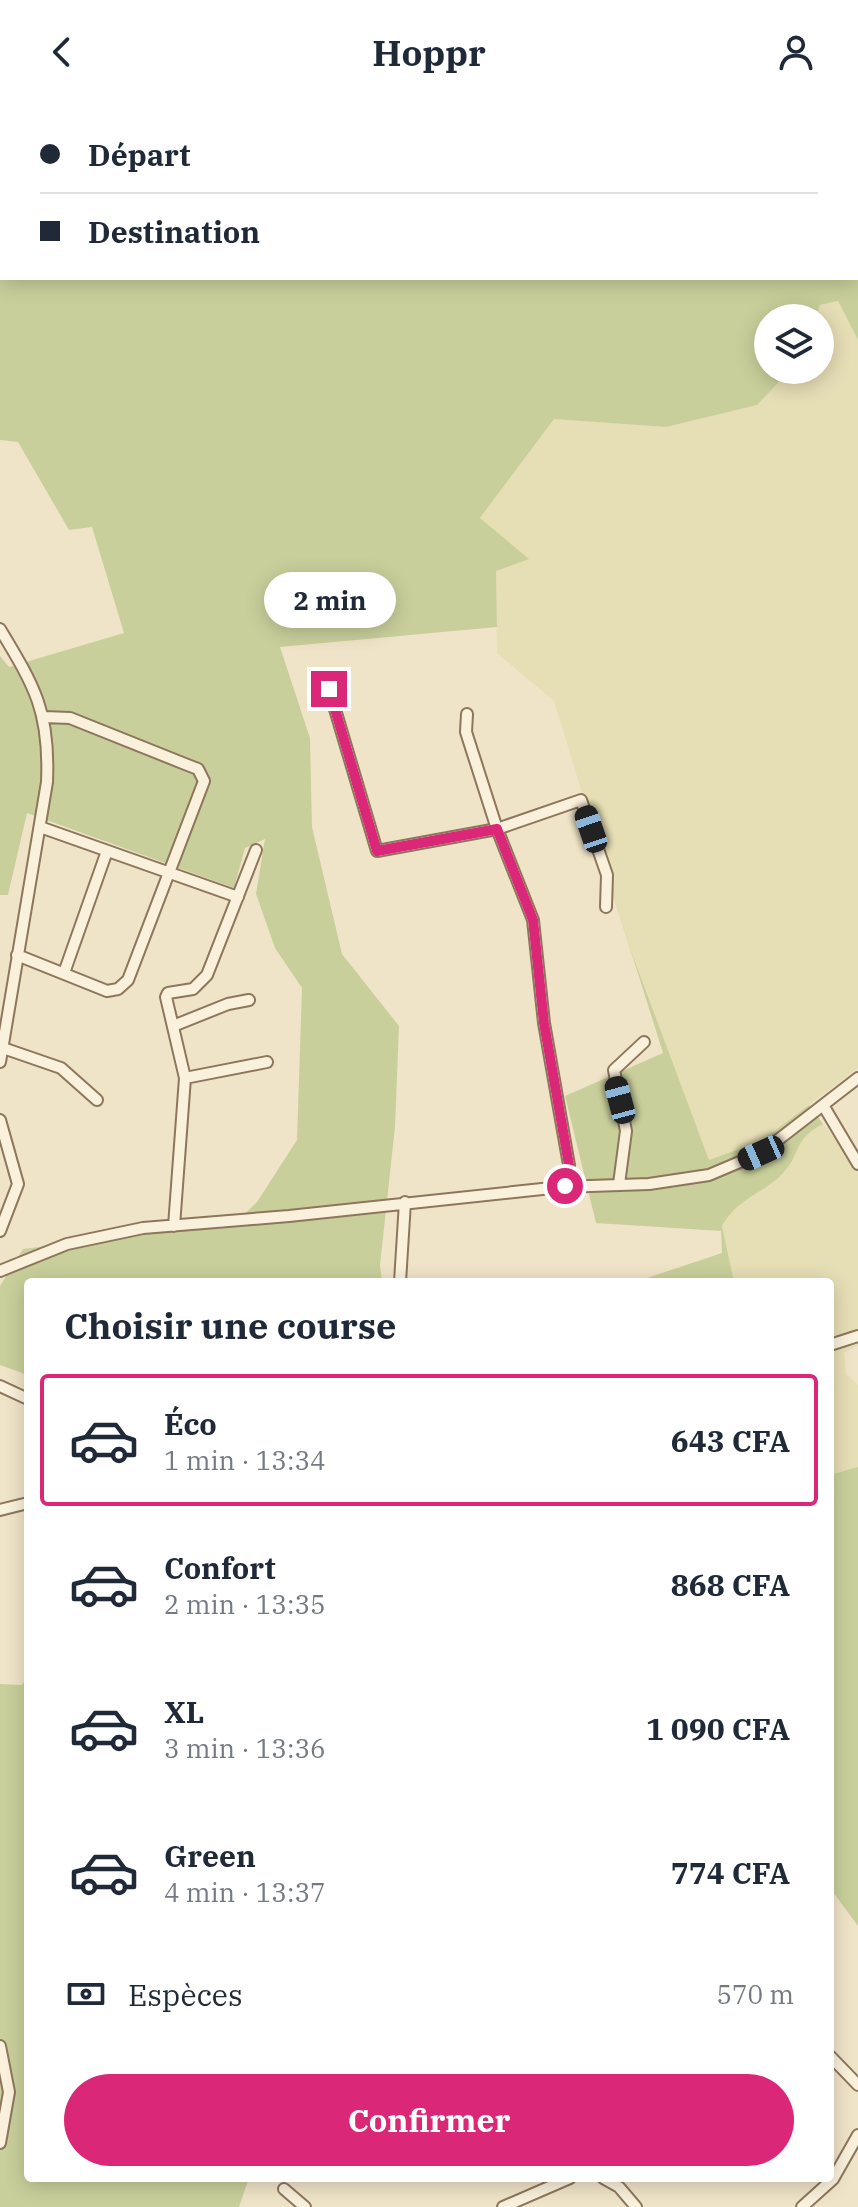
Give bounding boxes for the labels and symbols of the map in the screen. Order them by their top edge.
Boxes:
callout: 2 min [263,573,395,629]
route end [311,671,347,707]
car [572,802,610,856]
car [602,1074,638,1126]
car [734,1132,788,1174]
route start [547,1168,583,1204]

